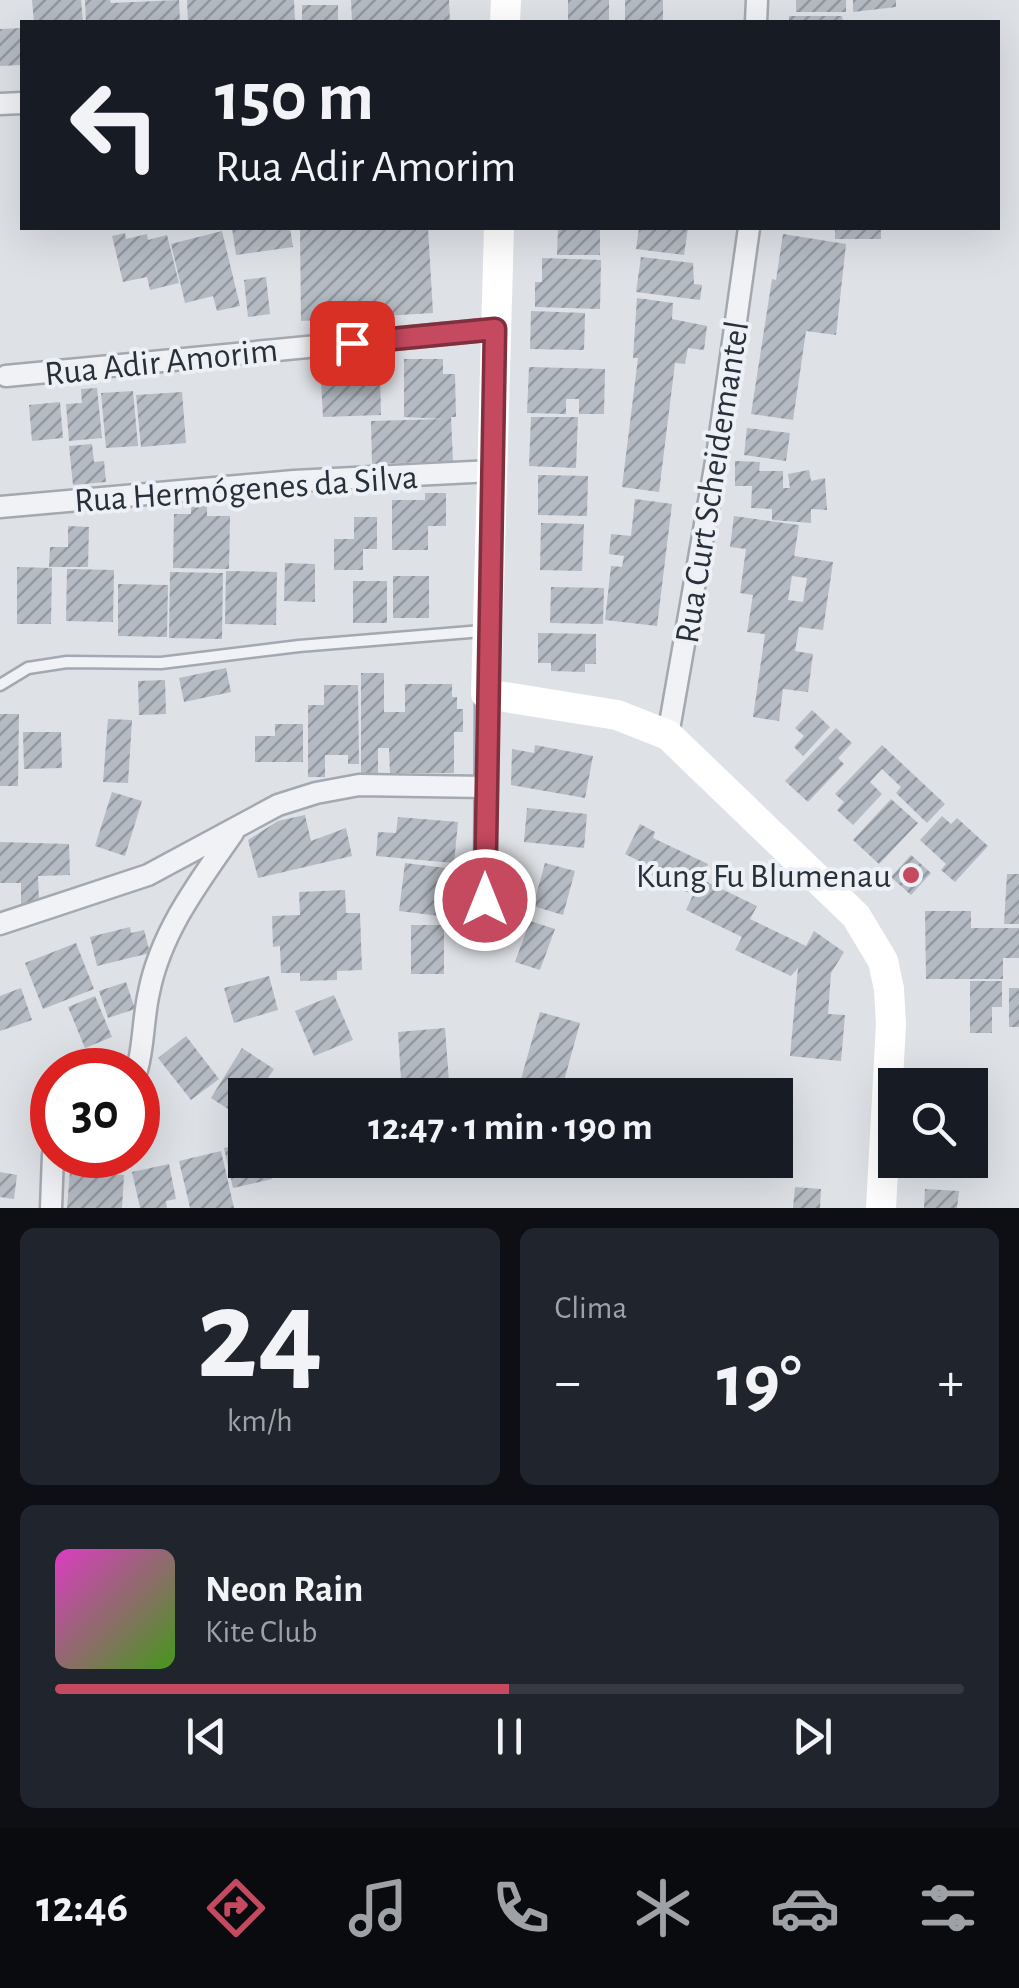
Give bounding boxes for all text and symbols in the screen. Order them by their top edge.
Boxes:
icon: left [50,60,180,190]
text: 150 m [215,63,374,133]
text: Rua Adir Amorim [215,145,516,190]
pin [310,301,395,386]
icon: arrive [325,316,380,371]
street label: Rua Curt Scheidemantel [670,319,755,646]
street label: Rua Adir Amorim [43,333,279,392]
street label: Rua Hermógenes da Silva [73,460,419,519]
position arrow [433,848,537,952]
place label: Kung Fu Blumenau [636,859,891,894]
marker: Kung Fu Blumenau [900,864,922,886]
speed limit sign: 30 [30,1048,160,1178]
map controls [878,1068,988,1178]
button: search [878,1068,988,1178]
text: 12:47 · 1 min · 190 m [368,1109,653,1147]
text: 24 [196,1272,323,1402]
text: Clima [555,1292,627,1324]
text: 19° [717,1345,802,1420]
text: − [555,1355,581,1410]
text: + [938,1355,964,1410]
text: km/h [227,1405,293,1437]
text: Neon Rain [205,1571,363,1609]
text: Kite Club [205,1616,317,1648]
icon: previous [179,1709,234,1764]
icon: pause [482,1709,537,1764]
icon: next [785,1709,840,1764]
icon: directions [201,1873,271,1943]
icon: music [343,1873,413,1943]
icon: phone [486,1873,556,1943]
icon: climate [628,1873,698,1943]
icon: car [770,1873,840,1943]
icon: filters [913,1873,983,1943]
text: 12:46 [36,1885,128,1930]

